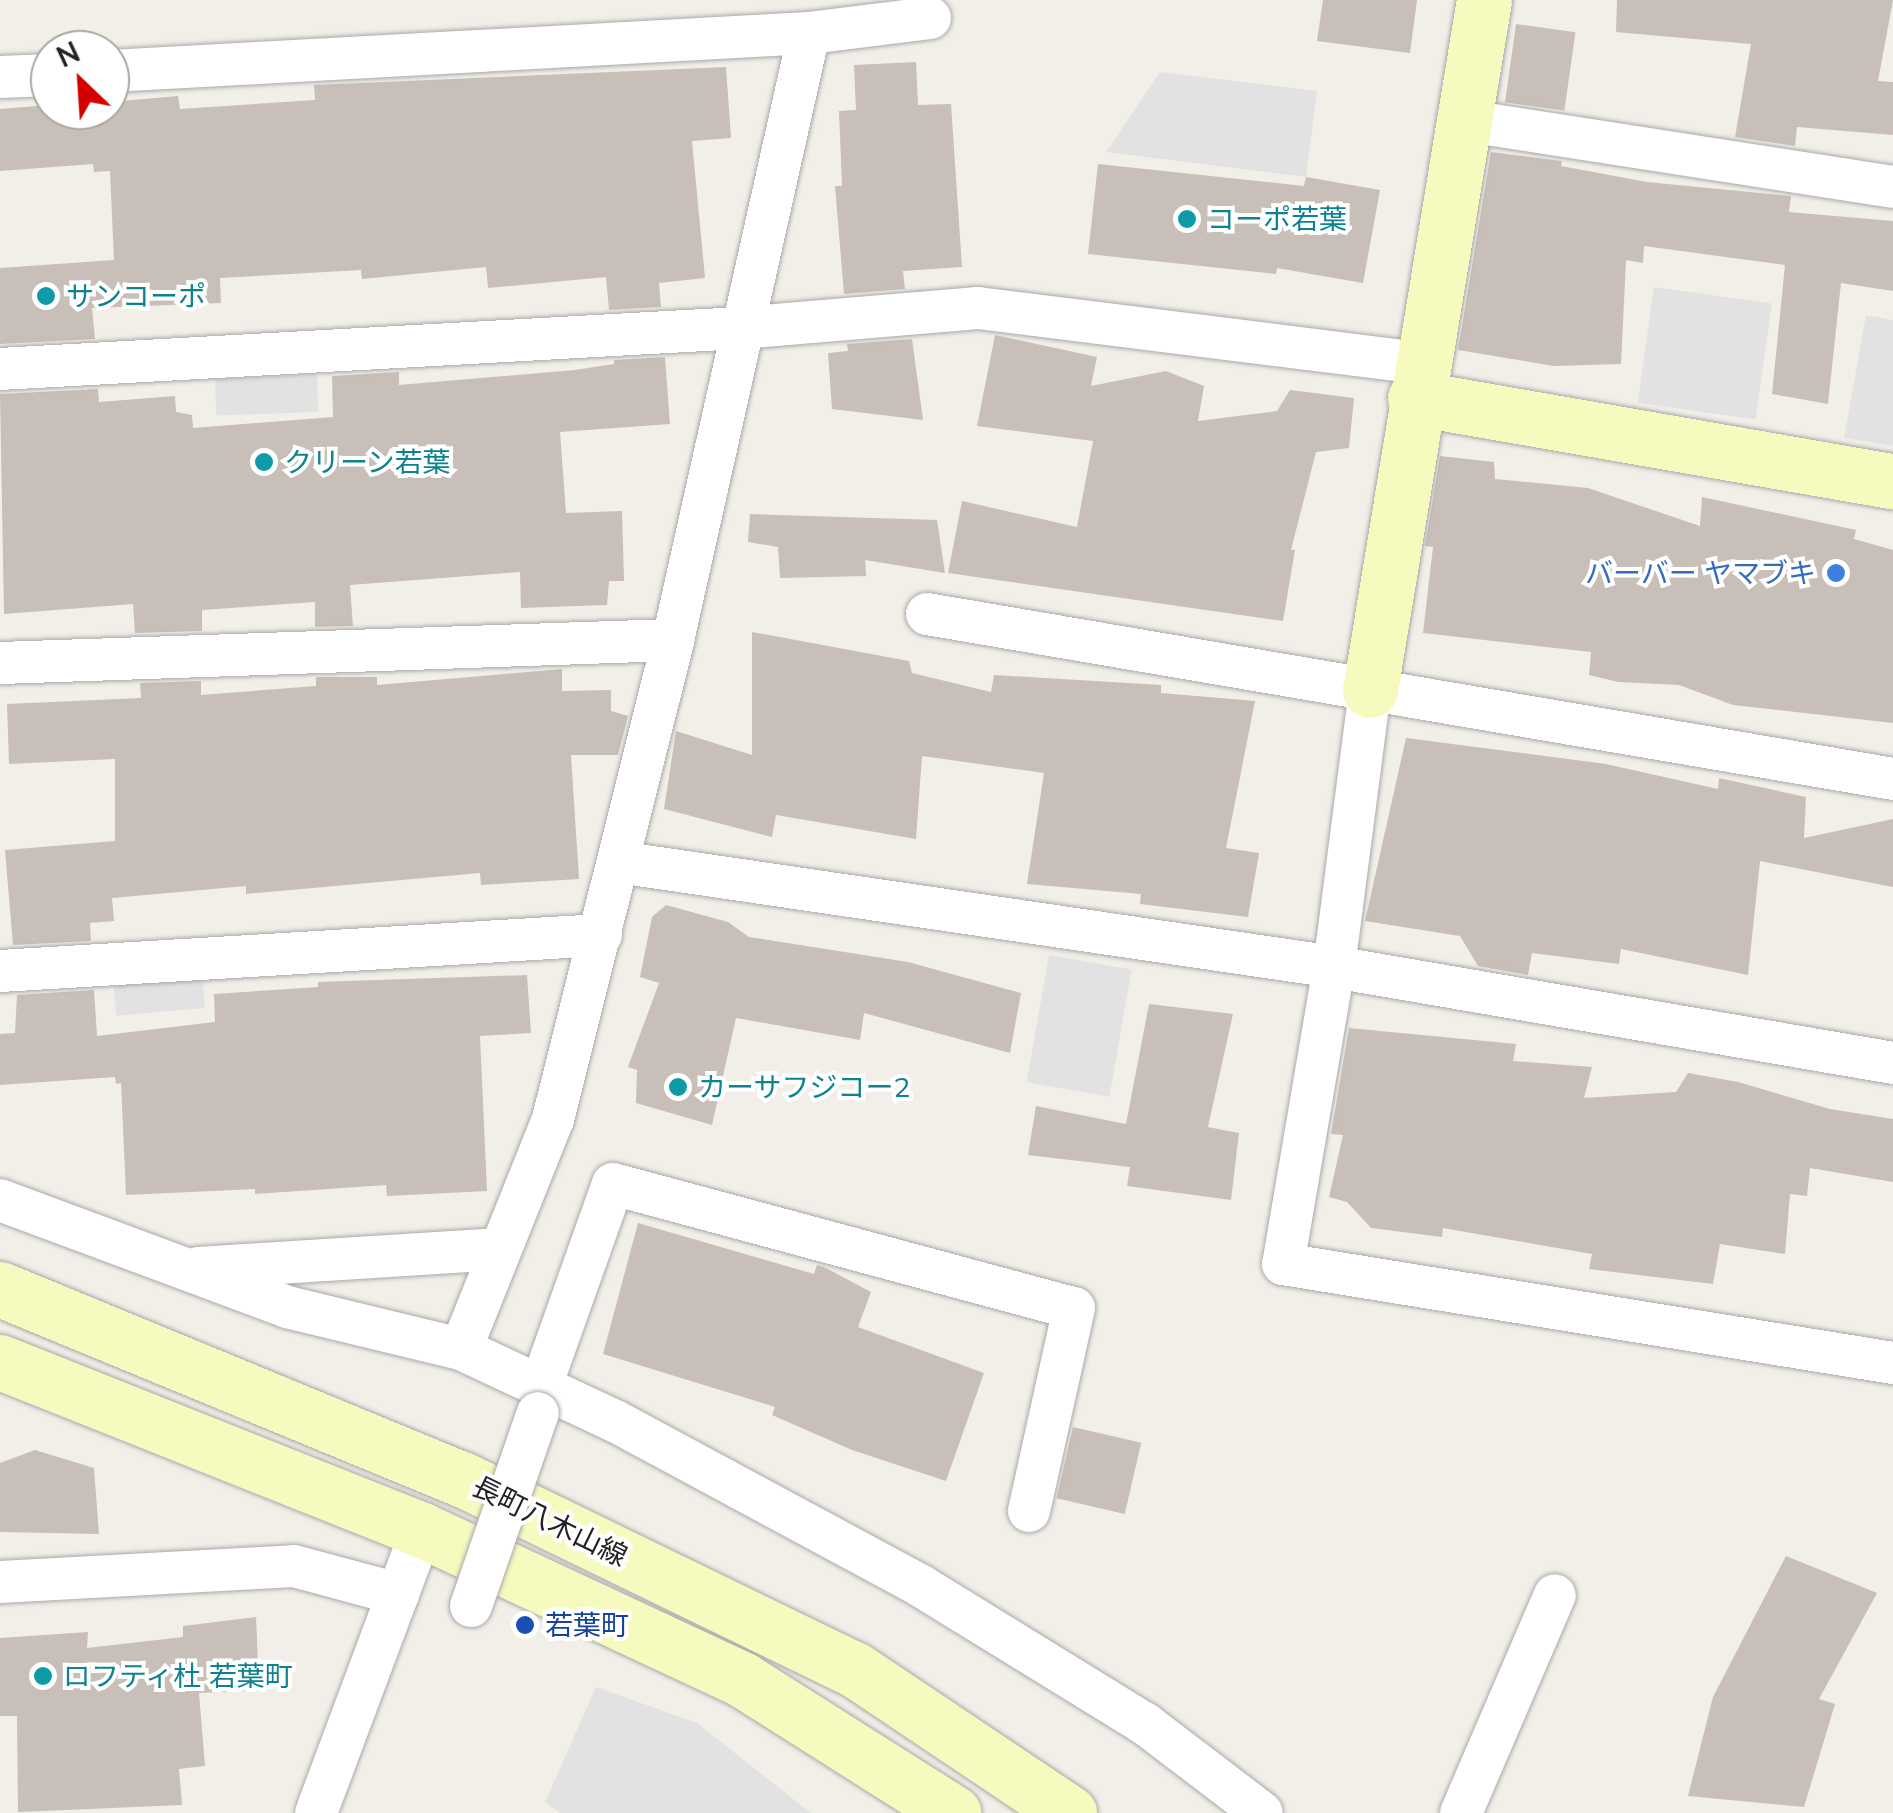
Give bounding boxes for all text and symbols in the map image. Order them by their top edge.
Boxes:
north arrow [30,30,130,130]
text: N [51,34,85,75]
place label: コーポ若葉 [1207,202,1347,236]
marker: コーポ若葉 [1176,208,1198,230]
place label: サンコーポ [66,279,206,313]
marker: サンコーポ [35,285,57,307]
place label: クリーン若葉 [284,445,452,479]
marker: クリーン若葉 [253,451,275,473]
place label: バーバー ヤマブキ [1585,556,1816,590]
marker: バーバー ヤマブキ [1825,562,1847,584]
place label: カーサフジコー2 [698,1070,911,1104]
marker: カーサフジコー2 [667,1076,689,1098]
street label: 長町八木山線 [467,1469,633,1573]
place label: 若葉町 [545,1608,629,1642]
marker: 若葉町 [514,1614,536,1636]
place label: ロフティ杜 若葉町 [63,1659,294,1693]
marker: ロフティ杜 若葉町 [32,1665,54,1687]

